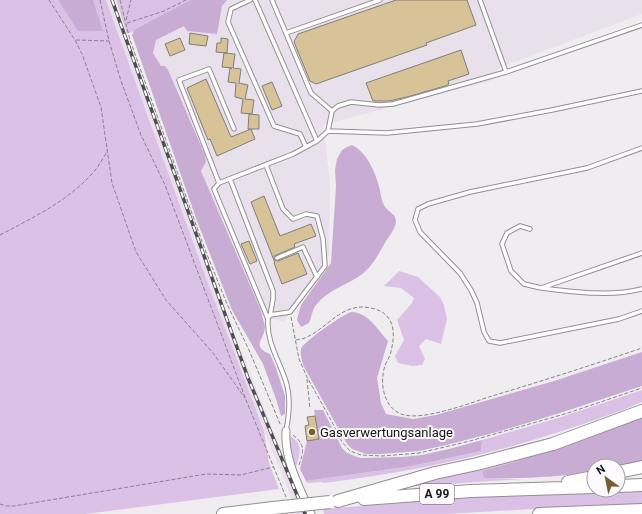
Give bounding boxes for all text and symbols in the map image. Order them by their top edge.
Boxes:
place label: Gasverwertungsanlage [320,425,453,440]
marker: Gasverwertungsanlage [307,427,317,437]
north arrow [586,458,626,498]
text: N [594,462,608,478]
road number: A 99 [420,484,454,504]

